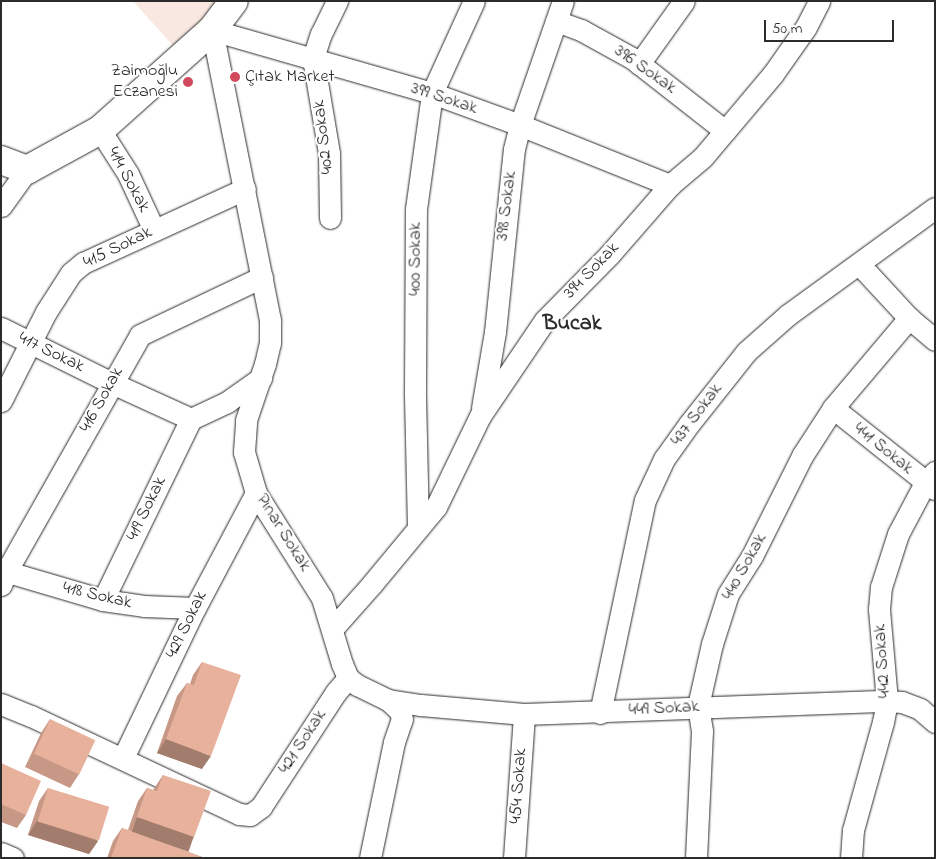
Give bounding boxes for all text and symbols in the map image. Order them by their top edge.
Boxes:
scale bar [766,10,896,42]
text: 50 m [772,18,802,40]
street label: 396 Sokak [610,41,680,99]
place label: Zaimoğlu Eczanesi [111,61,178,104]
place label: Çıtak Market [245,66,334,88]
marker: Çıtak Market [229,71,241,83]
marker: Zaimoğlu Eczanesi [182,76,194,88]
street label: 399 Sokak [408,78,480,120]
street label: 402 Sokak [309,99,339,175]
street label: 414 Sokak [102,144,154,216]
street label: 398 Sokak [492,170,522,242]
street label: 415 Sokak [80,222,156,274]
street label: 400 Sokak [405,222,427,296]
street label: 394 Sokak [560,238,624,304]
district label: Bucak [543,312,601,338]
street label: 417 Sokak [14,328,88,378]
street label: 416 Sokak [75,364,129,436]
street label: 437 Sokak [667,379,727,451]
street label: 441 Sokak [849,418,917,480]
street label: 419 Sokak [122,473,172,545]
street label: Pınar Sokak [251,490,315,576]
street label: 440 Sokak [718,530,772,604]
street label: 418 Sokak [60,578,134,614]
street label: 429 Sokak [161,588,213,662]
street label: 442 Sokak [870,623,896,699]
street label: 449 Sokak [628,696,700,722]
street label: 421 Sokak [274,706,332,778]
street label: 454 Sokak [506,748,532,824]

